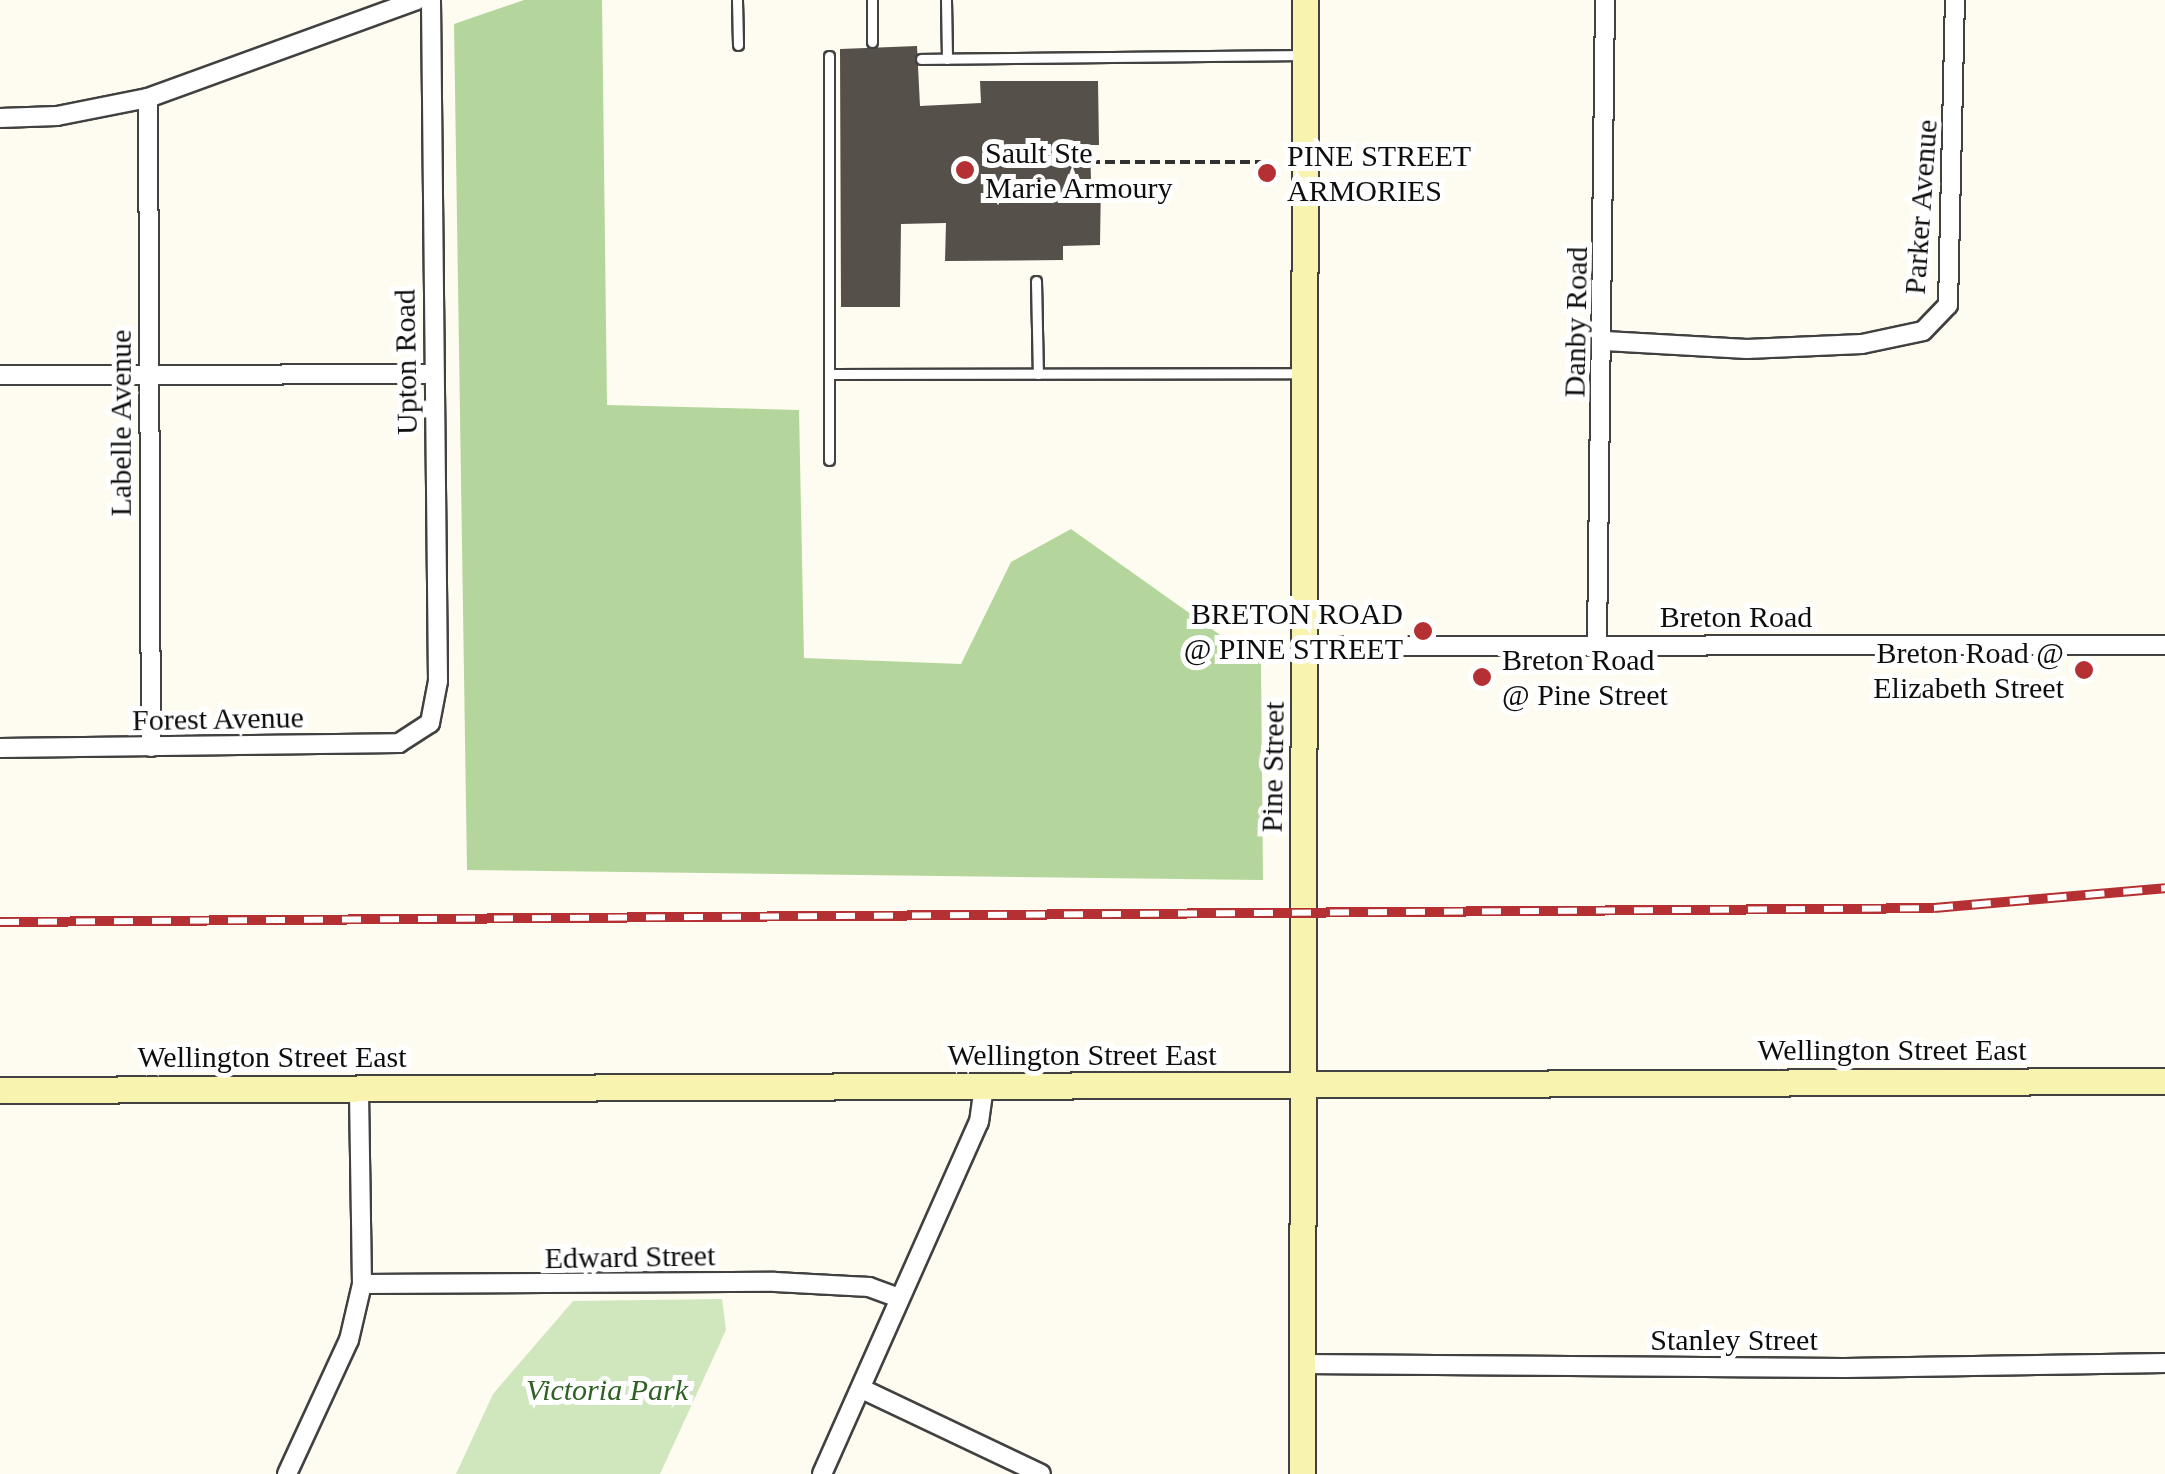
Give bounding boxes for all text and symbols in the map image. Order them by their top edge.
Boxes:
street label: Parker Avenue [1897,118,1945,296]
place label: Sault Ste Marie Armoury [985,135,1174,206]
place label: PINE STREET ARMORIES [1287,138,1471,208]
marker: Sault Ste Marie Armoury [954,159,976,181]
marker: PINE STREET ARMORIES [1256,162,1278,184]
street label: Danby Road [1557,246,1595,398]
street label: Upton Road [387,289,425,435]
street label: Labelle Avenue [103,329,139,517]
place label: BRETON ROAD @ PINE STREET [1184,596,1403,666]
street label: Breton Road [1660,599,1812,635]
marker: BRETON ROAD @ PINE STREET [1412,620,1434,642]
place label: Breton Road @ Elizabeth Street [1873,635,2064,706]
place label: Breton Road @ Pine Street [1502,642,1668,712]
marker: Breton Road @ Elizabeth Street [2073,659,2095,681]
marker: Breton Road @ Pine Street [1471,666,1493,688]
street label: Forest Avenue [131,699,305,739]
street label: Pine Street [1254,701,1292,833]
street label: Wellington Street East [1757,1032,2027,1068]
street label: Wellington Street East [947,1037,1217,1073]
street label: Wellington Street East [137,1039,407,1075]
street label: Edward Street [544,1238,716,1276]
street label: Stanley Street [1650,1322,1818,1358]
park label: Victoria Park [526,1372,688,1408]

